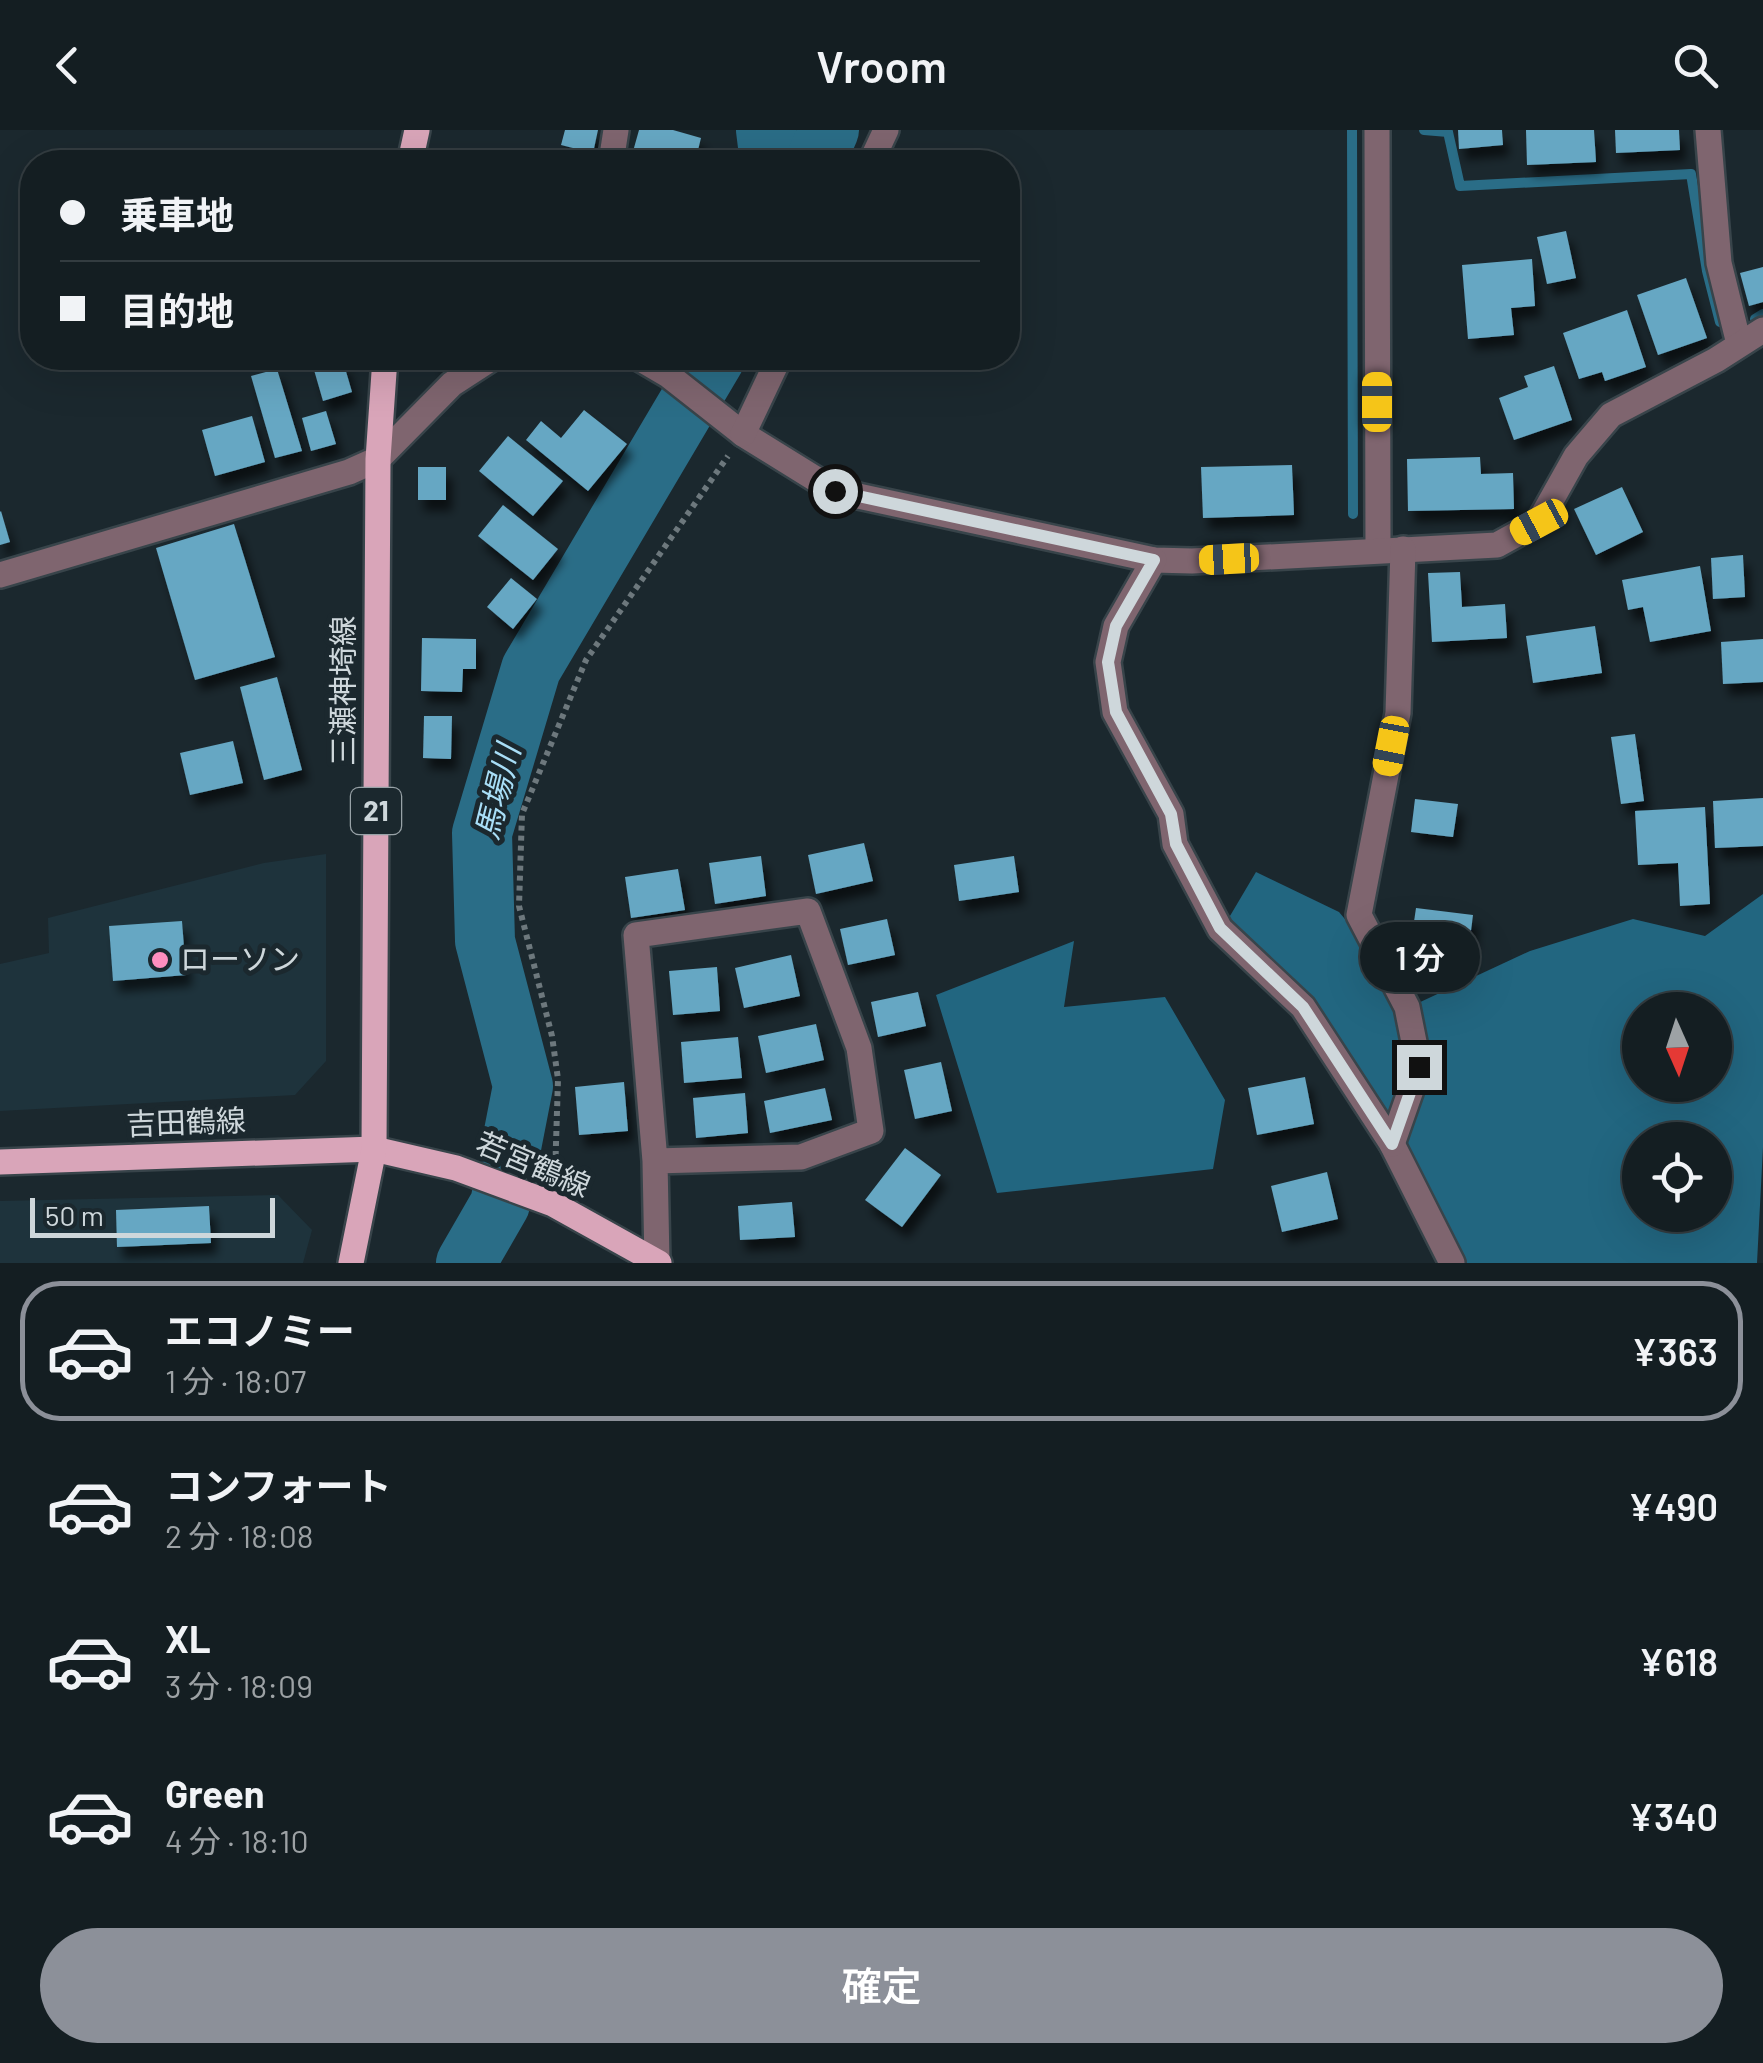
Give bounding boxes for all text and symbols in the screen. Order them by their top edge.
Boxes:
icon: back [40,38,95,93]
text: Vroom [816,38,947,92]
icon: search [1668,38,1723,93]
text: 乗車地 [120,191,234,237]
text: 目的地 [120,287,234,333]
car [1362,372,1392,432]
route start [813,469,858,514]
car [1505,495,1573,549]
car [1198,542,1260,576]
street label: 三瀬神埼線 [324,616,360,766]
car [1371,714,1411,778]
water label: 馬場川 [466,737,527,843]
road number: 21 [351,788,401,834]
callout: 1 分 [1359,922,1479,992]
text: 1 分 [1395,938,1445,976]
place label: ローソン [180,940,300,976]
marker: ローソン [149,949,171,971]
north arrow [1622,992,1732,1102]
map controls [1622,992,1732,1232]
route end [1397,1045,1442,1090]
street label: 吉田鶴線 [125,1101,247,1141]
button: locate [1622,1122,1732,1232]
street label: 若宮鶴線 [472,1123,596,1203]
scale bar [30,1193,275,1238]
text: 50 m [45,1198,104,1232]
icon: car [45,1306,135,1396]
text: エコノミー [165,1307,355,1353]
text: ¥363 [1631,1328,1718,1374]
text: 1 分 · 18:07 [165,1361,306,1399]
icon: car [45,1461,135,1551]
text: コンフォート [165,1462,392,1508]
text: ¥490 [1628,1483,1718,1529]
text: 2 分 · 18:08 [165,1516,314,1554]
text: XL [165,1615,211,1661]
icon: car [45,1616,135,1706]
text: ¥618 [1639,1638,1718,1684]
text: 3 分 · 18:09 [165,1666,313,1704]
text: Green [165,1770,265,1816]
icon: car [45,1771,135,1861]
text: ¥340 [1628,1793,1718,1839]
text: 4 分 · 18:10 [165,1821,309,1859]
button: 確定 [40,1928,1723,2043]

